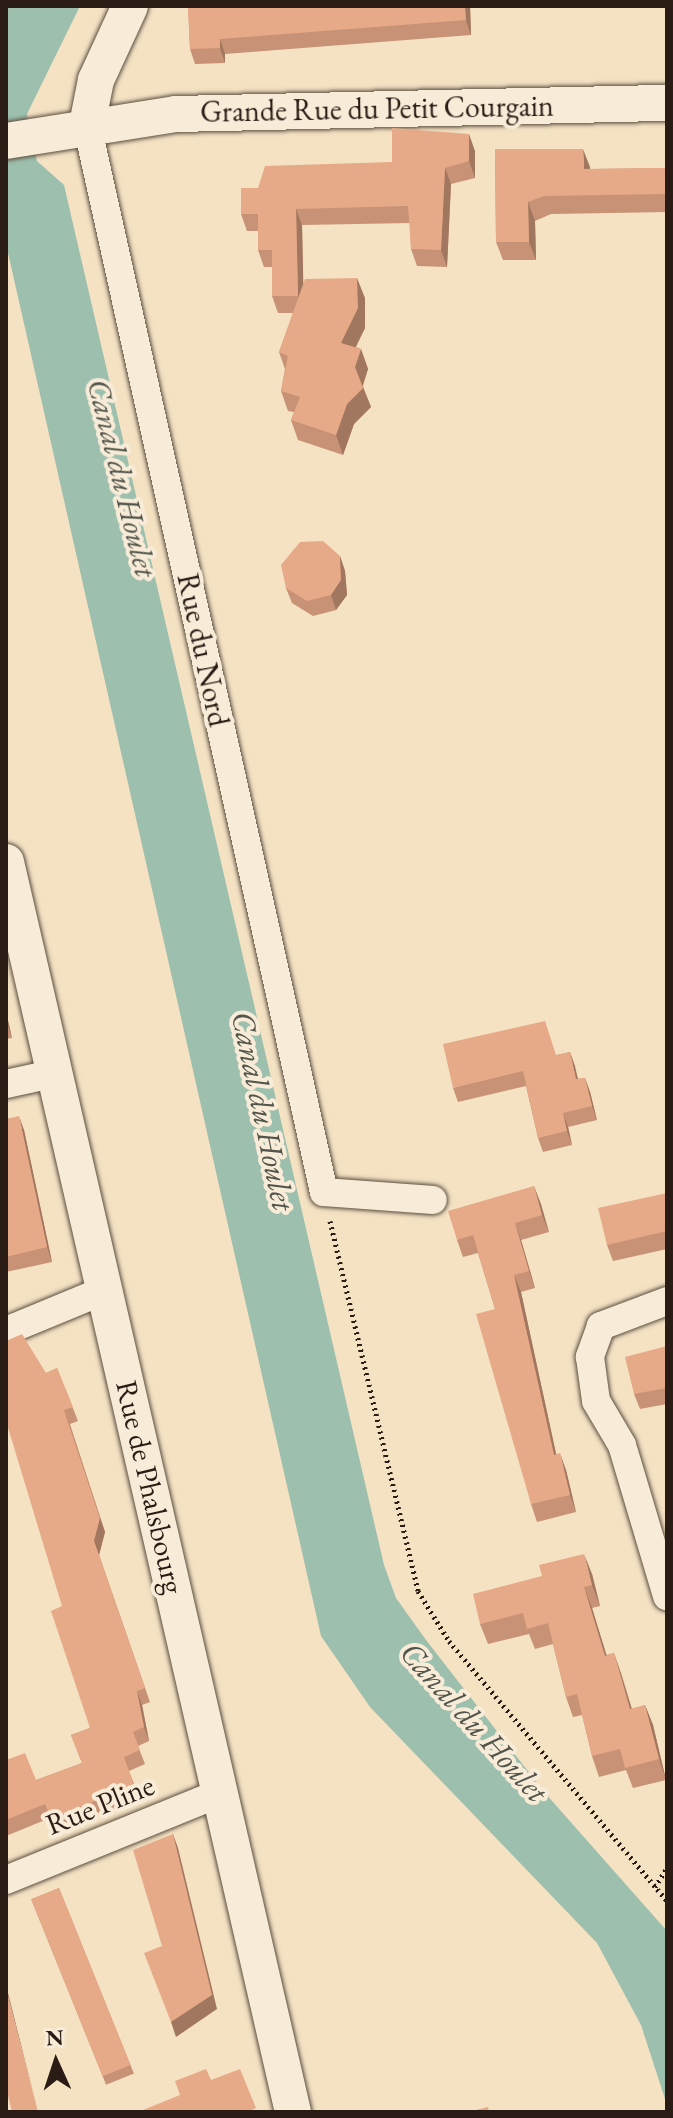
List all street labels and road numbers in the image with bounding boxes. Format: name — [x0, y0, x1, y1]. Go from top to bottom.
street label: Grande Rue du Petit Courgain — [200, 88, 554, 130]
street label: Rue du Nord — [169, 570, 237, 730]
street label: Rue de Phalsbourg — [108, 1377, 192, 1597]
street label: Rue Pline — [41, 1767, 159, 1843]

